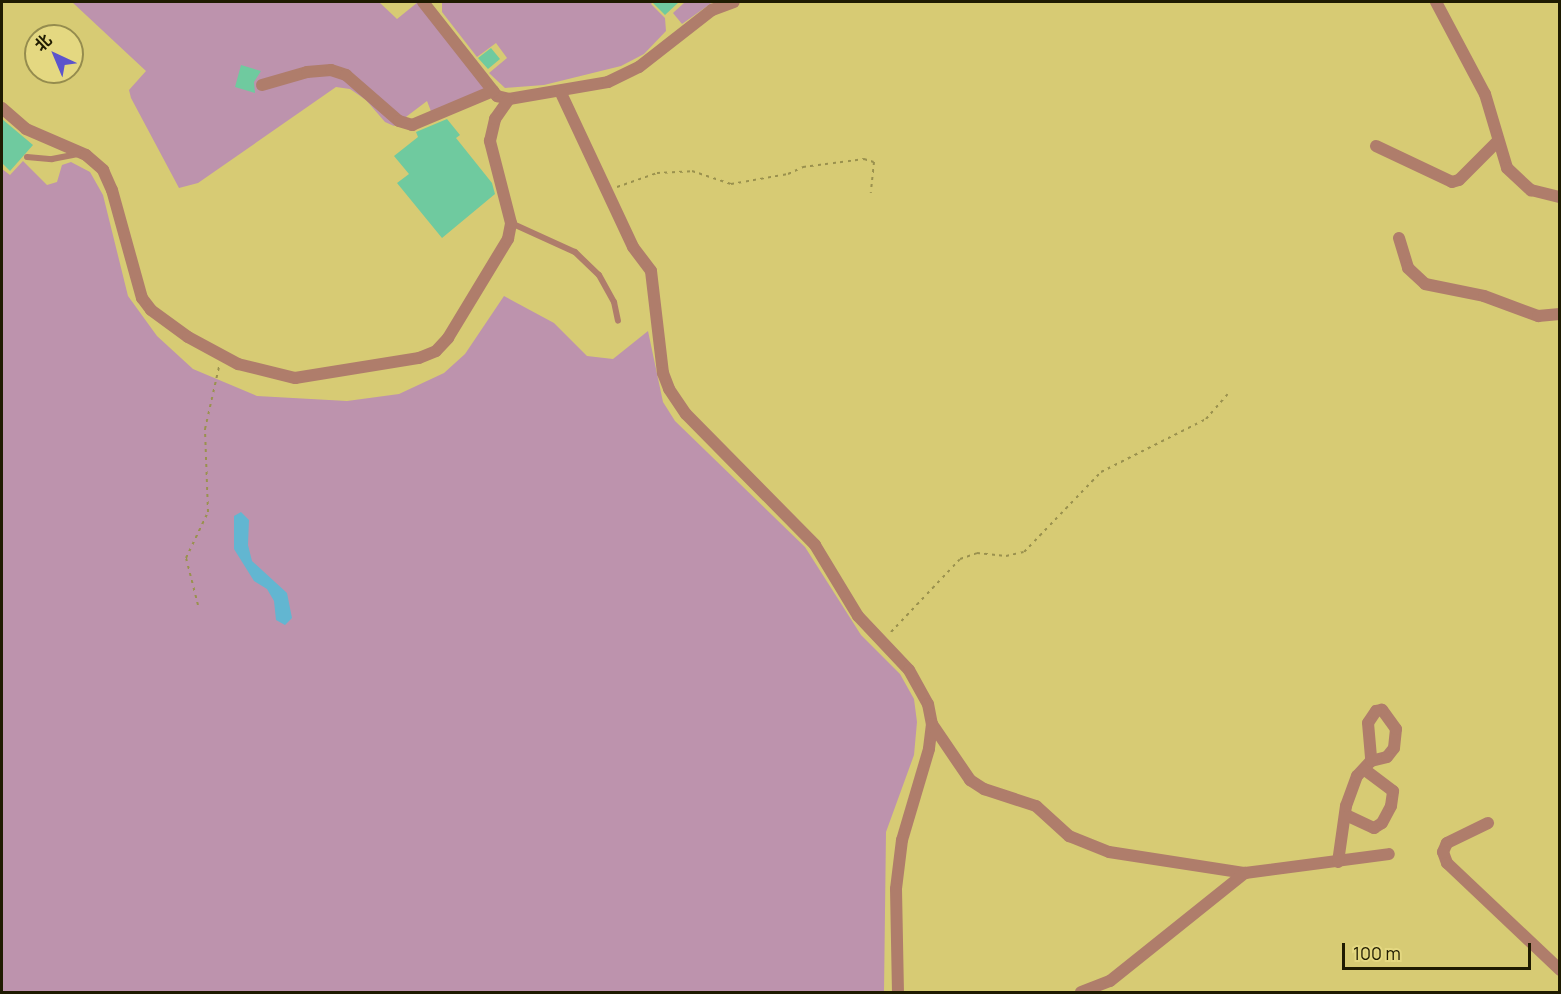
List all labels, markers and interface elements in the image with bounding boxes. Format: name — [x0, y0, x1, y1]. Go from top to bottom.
north arrow — [24, 24, 84, 84]
text: 北 — [29, 29, 56, 56]
scale bar — [1345, 931, 1534, 969]
text: 100 m — [1353, 941, 1401, 965]

